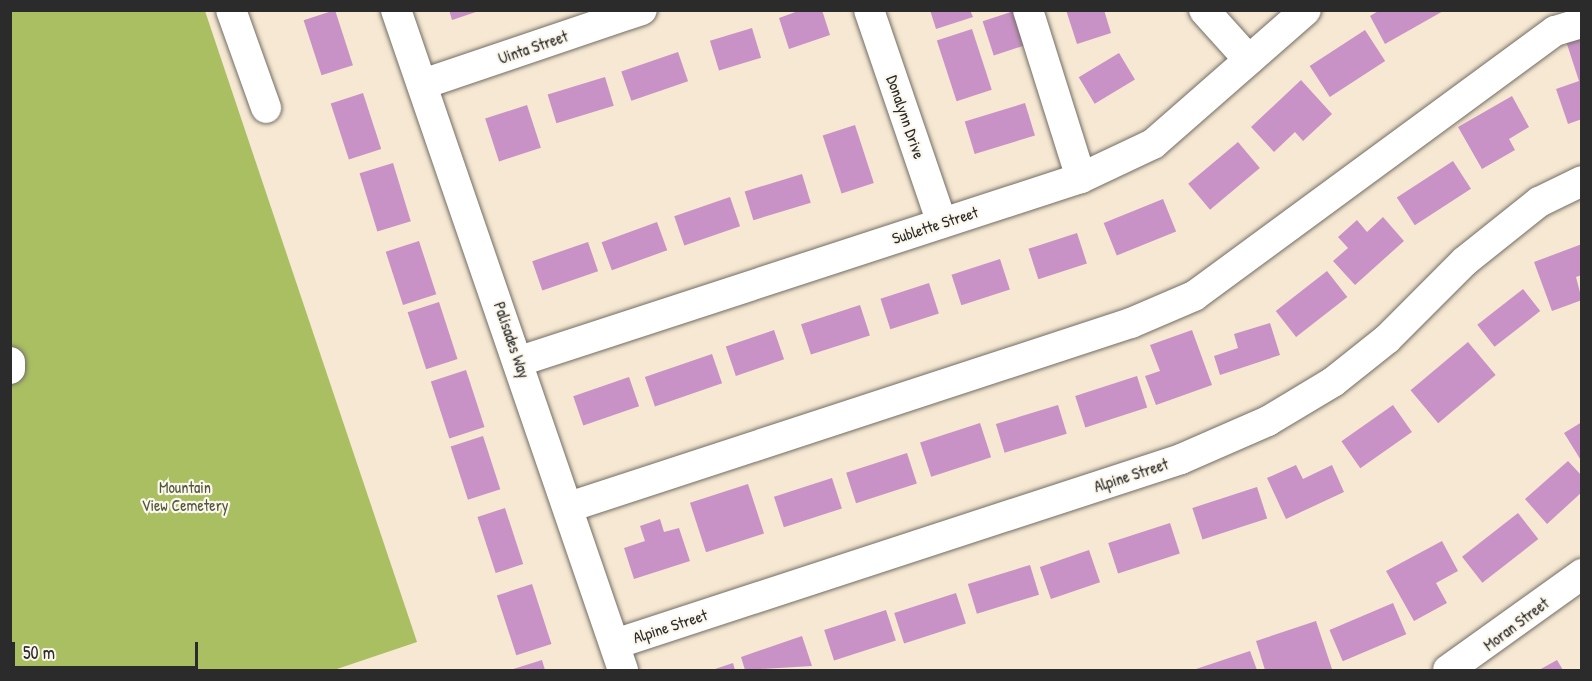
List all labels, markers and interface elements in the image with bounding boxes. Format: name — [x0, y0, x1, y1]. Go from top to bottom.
street label: Uinta Street — [496, 26, 570, 68]
street label: Donalynn Drive — [883, 73, 929, 161]
street label: Sublette Street — [890, 202, 980, 248]
street label: Palisades Way — [490, 299, 534, 381]
street label: Alpine Street — [1091, 454, 1171, 496]
park label: Mountain View Cemetery — [141, 477, 229, 515]
street label: Moran Street — [1480, 593, 1552, 655]
street label: Alpine Street — [630, 605, 710, 647]
scale bar — [15, 630, 201, 668]
text: 50 m — [23, 640, 55, 665]

